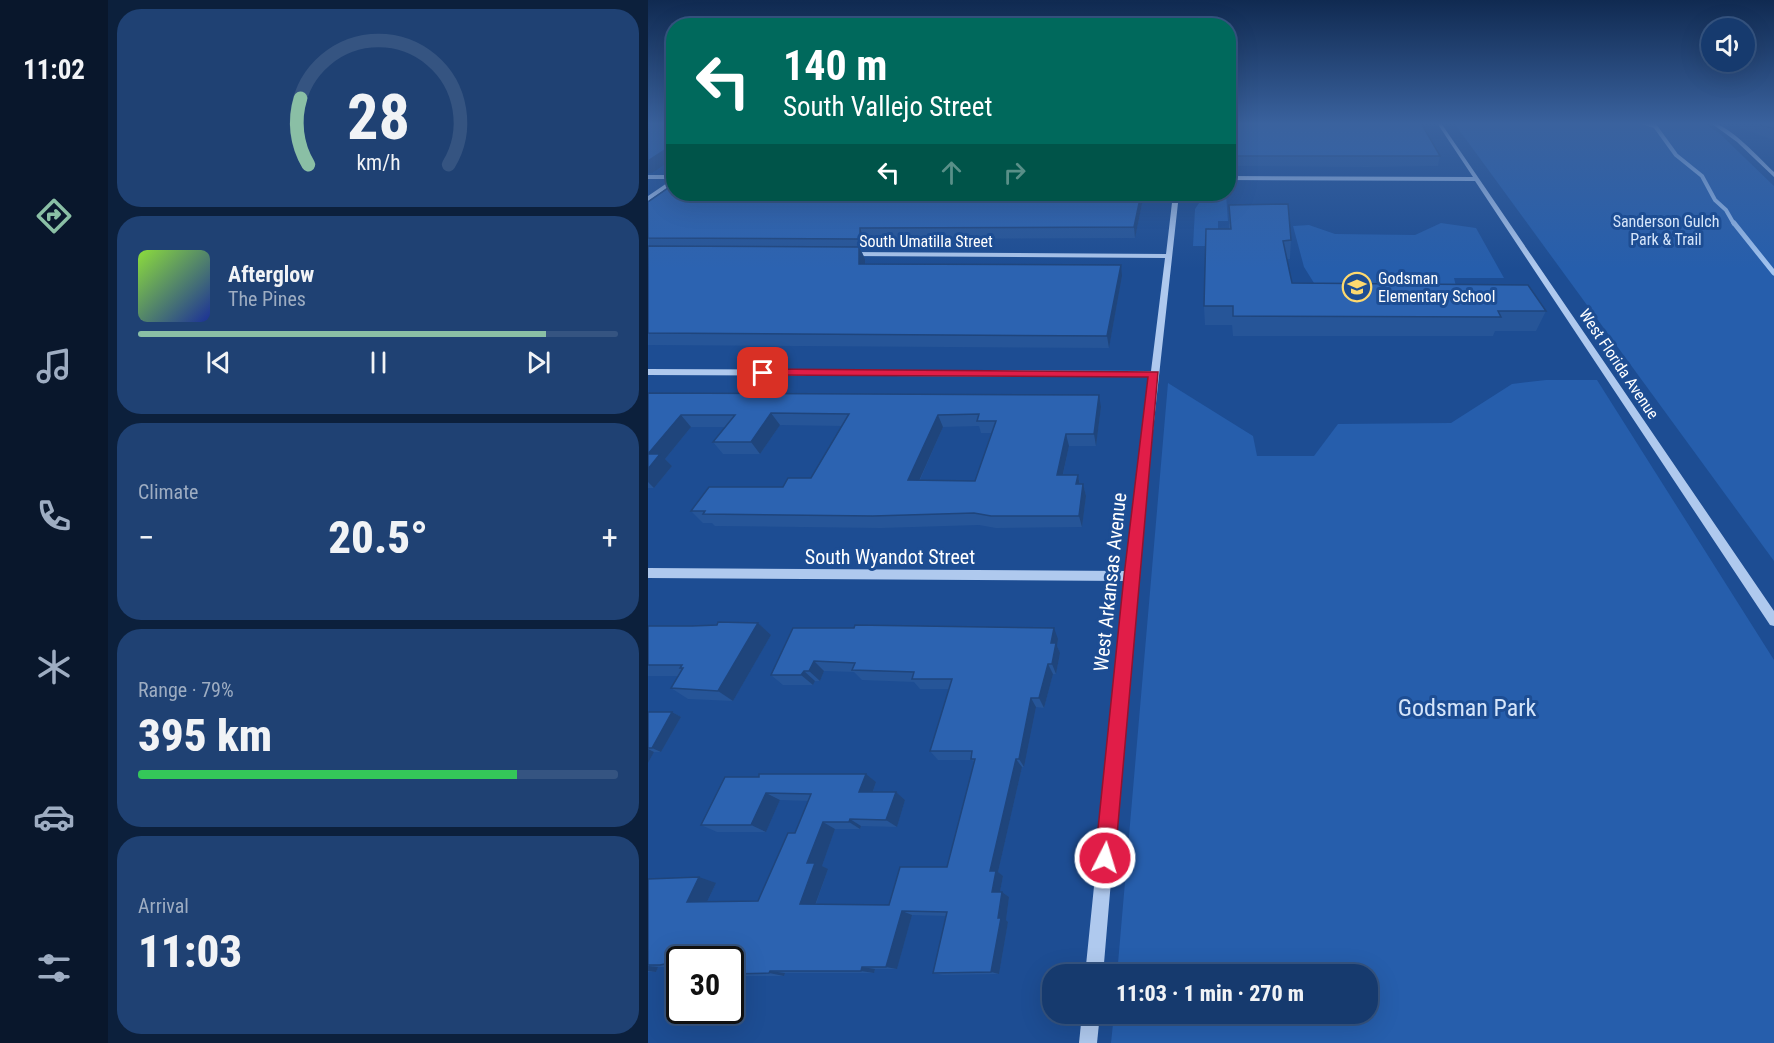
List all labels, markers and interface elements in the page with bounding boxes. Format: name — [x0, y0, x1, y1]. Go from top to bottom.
map controls — [1701, 18, 1755, 72]
button: sound — [1701, 18, 1755, 72]
text: 140 m — [783, 41, 888, 90]
icon: left — [684, 42, 762, 120]
text: 11:02 — [23, 54, 85, 86]
text: 28 — [346, 81, 410, 154]
text: South Vallejo Street — [783, 91, 992, 123]
text: km/h — [356, 150, 400, 175]
icon: left — [872, 156, 905, 189]
icon: ahead — [935, 156, 968, 189]
icon: right — [998, 156, 1031, 189]
icon: directions — [33, 195, 75, 237]
park label: Sanderson Gulch Park & Trail — [1613, 212, 1719, 249]
street label: South Umatilla Street — [859, 232, 993, 251]
text: Afterglow — [228, 262, 314, 287]
place label: Godsman Elementary School — [1378, 269, 1495, 306]
school or university icon: Godsman Elementary School — [1341, 271, 1373, 303]
text: The Pines — [228, 287, 306, 311]
street label: West Florida Avenue — [1575, 305, 1663, 423]
icon: music — [33, 345, 75, 387]
icon: previous — [202, 346, 235, 379]
icon: pause — [362, 346, 395, 379]
icon: next — [522, 346, 555, 379]
pin — [737, 347, 788, 398]
icon: arrive — [746, 356, 779, 389]
text: Climate — [138, 480, 198, 504]
street label: West Arkansas Avenue — [1089, 491, 1131, 673]
icon: phone — [33, 495, 75, 537]
text: 20.5° — [328, 511, 428, 564]
text: − — [138, 518, 155, 557]
text: + — [602, 518, 618, 557]
street label: South Wyandot Street — [805, 545, 975, 569]
icon: climate — [33, 646, 75, 688]
text: Range · 79% — [138, 678, 234, 702]
park label: Godsman Park — [1398, 694, 1536, 722]
text: 395 km — [138, 709, 272, 762]
icon: car — [33, 796, 75, 838]
position arrow — [1073, 826, 1137, 890]
text: Arrival — [138, 894, 189, 918]
text: 11:03 — [138, 925, 242, 978]
speed limit sign: 30 — [666, 946, 744, 1024]
icon: filters — [33, 947, 75, 989]
text: 11:03 · 1 min · 270 m — [1116, 981, 1304, 1006]

